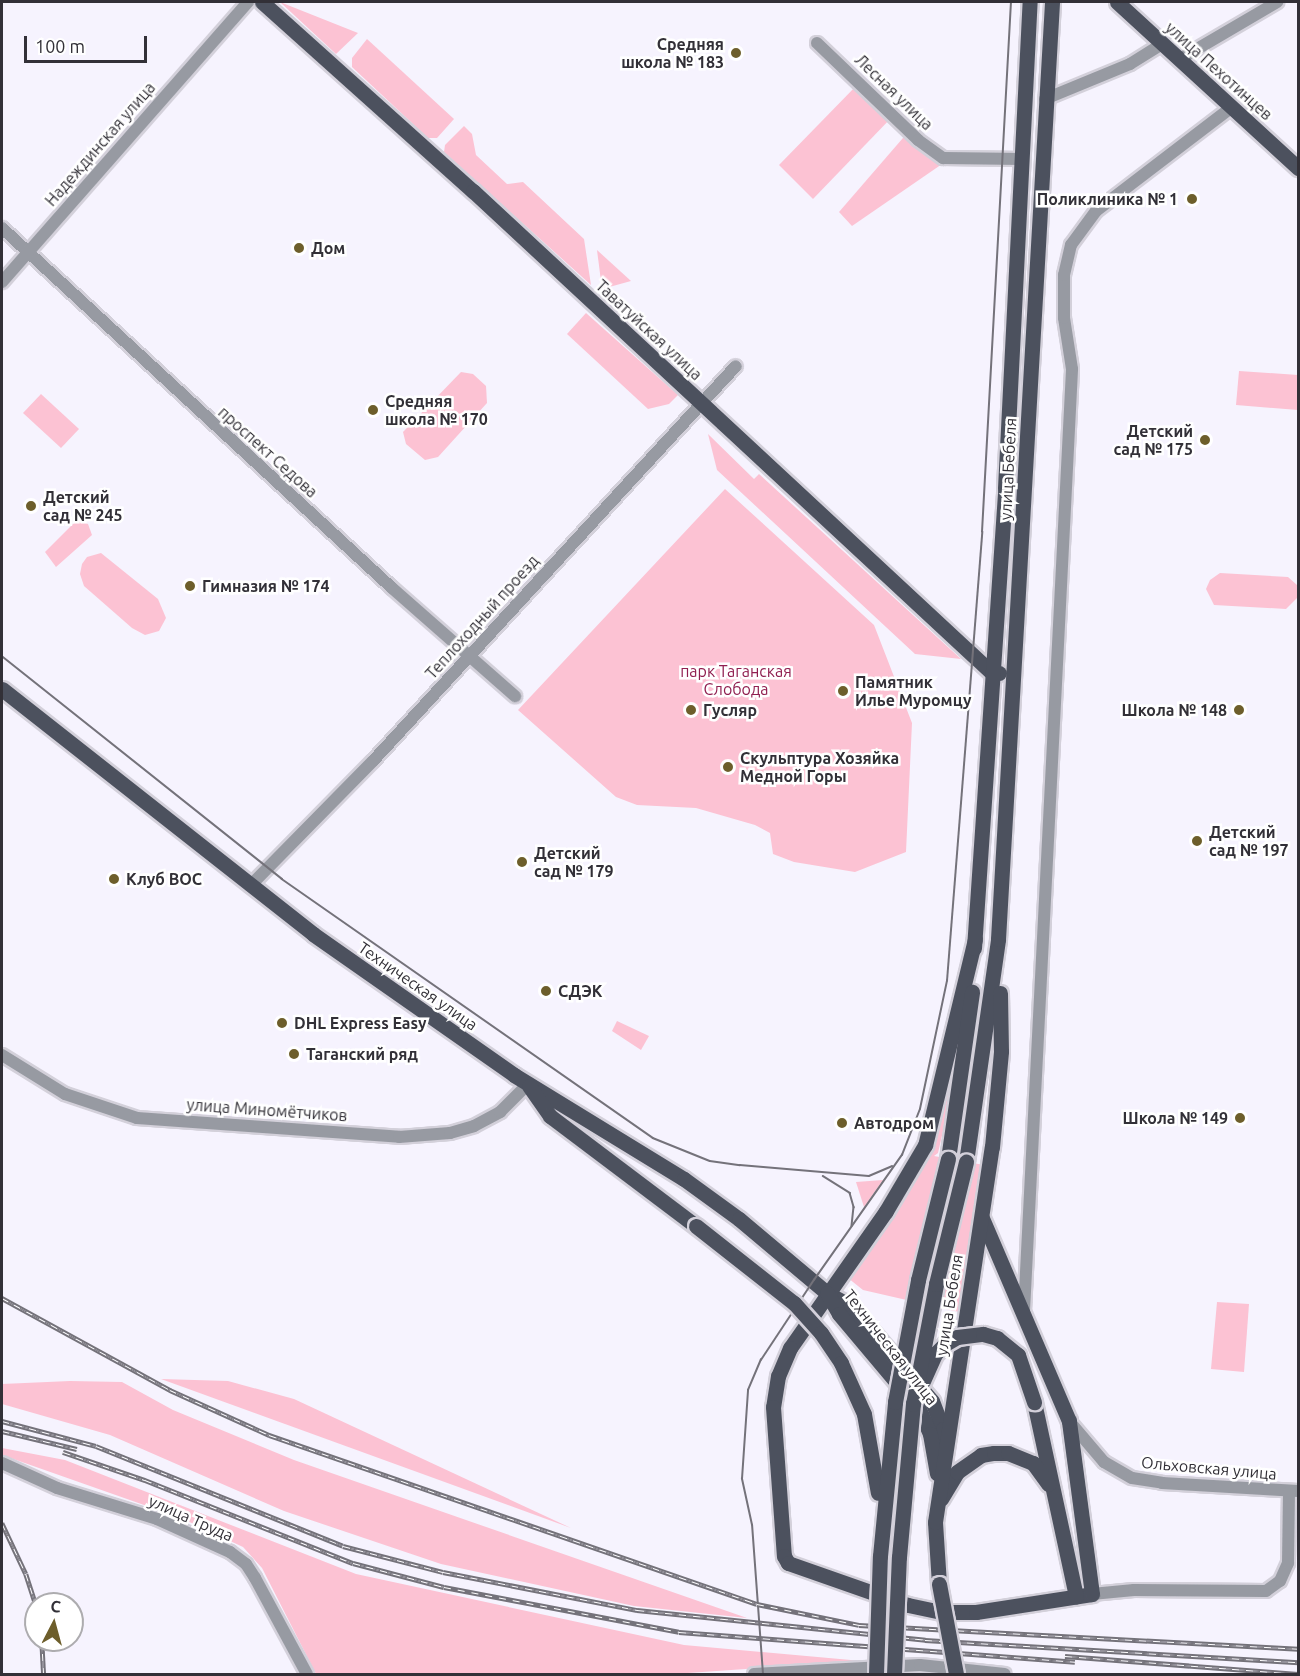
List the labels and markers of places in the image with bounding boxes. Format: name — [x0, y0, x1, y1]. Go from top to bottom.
place label: Средняя школа № 183 — [621, 34, 724, 72]
marker: Средняя школа № 183 — [729, 46, 743, 60]
place label: Поликлиника № 1 — [1037, 189, 1178, 209]
marker: Поликлиника № 1 — [1183, 190, 1201, 208]
place label: Дом — [311, 238, 345, 258]
marker: Дом — [292, 241, 306, 255]
place label: Средняя школа № 170 — [385, 391, 488, 429]
marker: Средняя школа № 170 — [366, 403, 380, 417]
place label: Детский сад № 175 — [1113, 421, 1193, 459]
marker: Детский сад № 175 — [1198, 433, 1212, 447]
place label: Детский сад № 245 — [43, 487, 123, 525]
marker: Детский сад № 245 — [24, 499, 38, 513]
place label: Гимназия № 174 — [202, 576, 330, 596]
marker: Гимназия № 174 — [183, 579, 197, 593]
place label: Памятник Илье Муромцу — [855, 672, 971, 710]
marker: Памятник Илье Муромцу — [836, 684, 850, 698]
place label: Гусляр — [703, 700, 757, 720]
place label: Школа № 148 — [1122, 700, 1227, 720]
marker: Гусляр — [684, 703, 698, 717]
marker: Школа № 148 — [1232, 703, 1246, 717]
place label: Скульптура Хозяйка Медной Горы — [740, 748, 899, 786]
marker: Скульптура Хозяйка Медной Горы — [721, 760, 735, 774]
place label: Детский сад № 197 — [1209, 822, 1289, 860]
marker: Детский сад № 197 — [1190, 834, 1204, 848]
place label: Детский сад № 179 — [534, 843, 614, 881]
marker: Детский сад № 179 — [515, 855, 529, 869]
place label: Клуб ВОС — [126, 869, 202, 889]
marker: Клуб ВОС — [107, 872, 121, 886]
place label: СДЭК — [558, 981, 602, 1001]
marker: СДЭК — [539, 984, 553, 998]
place label: DHL Express Easy — [294, 1013, 427, 1033]
marker: DHL Express Easy — [275, 1016, 289, 1030]
place label: Таганский ряд — [306, 1044, 418, 1064]
marker: Таганский ряд — [287, 1047, 301, 1061]
place label: Школа № 149 — [1123, 1108, 1228, 1128]
marker: Школа № 149 — [1233, 1111, 1247, 1125]
place label: Автодром — [854, 1113, 934, 1133]
marker: Автодром — [835, 1116, 849, 1130]

